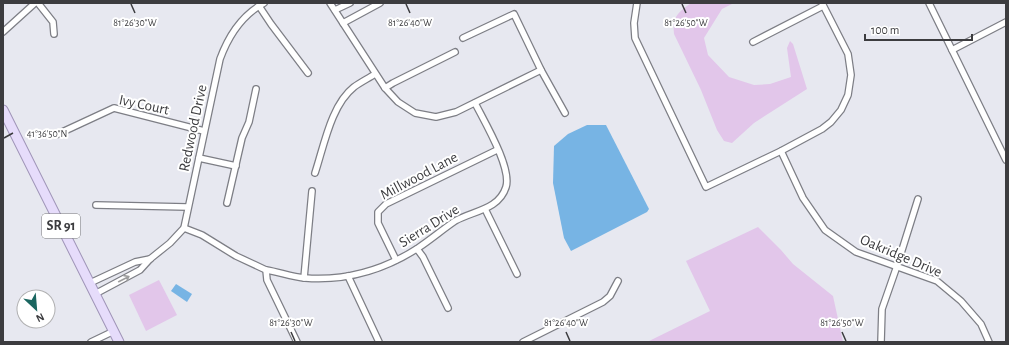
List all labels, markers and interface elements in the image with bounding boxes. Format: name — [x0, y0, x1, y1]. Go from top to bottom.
scale bar — [865, 16, 972, 42]
text: 81°26'30"W — [113, 18, 157, 28]
text: 81°26'40"W — [388, 18, 432, 28]
text: 81°26'50"W — [664, 18, 708, 28]
text: 100 m — [871, 24, 899, 36]
street label: Redwood Drive — [176, 83, 210, 173]
street label: Ivy Court — [118, 92, 171, 118]
text: 41°36'50"N — [27, 129, 67, 139]
street label: Millwood Lane — [378, 149, 460, 203]
street label: Sierra Drive — [396, 202, 462, 250]
road number: SR 91 — [42, 214, 80, 238]
street label: Oakridge Drive — [858, 232, 944, 280]
one-way arrow — [118, 274, 130, 282]
north arrow — [16, 289, 56, 329]
text: N — [34, 311, 46, 324]
text: 81°26'30"W — [269, 318, 313, 328]
text: 81°26'40"W — [544, 318, 588, 328]
text: 81°26'50"W — [820, 318, 864, 328]

